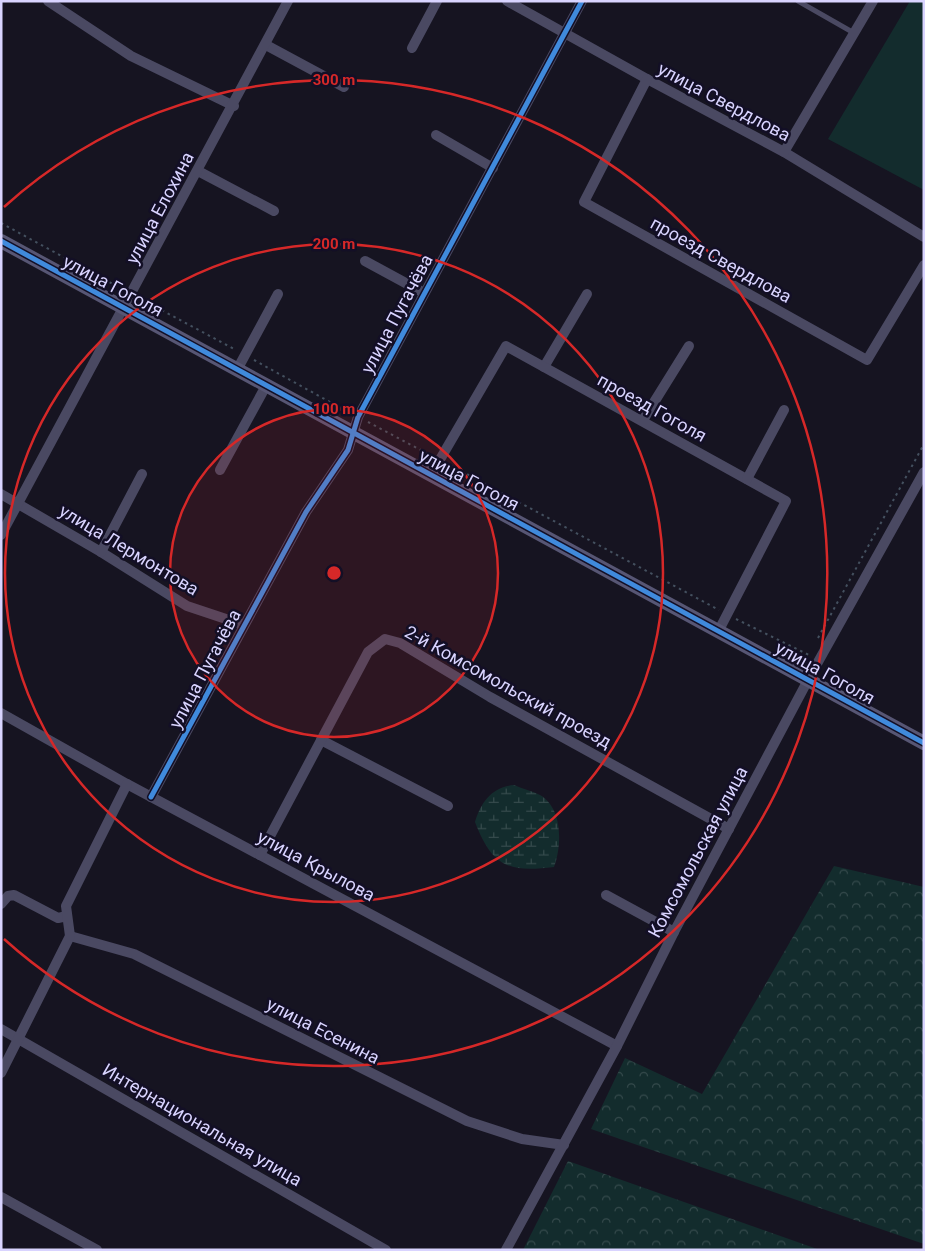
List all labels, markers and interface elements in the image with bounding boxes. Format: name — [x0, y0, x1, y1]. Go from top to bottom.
street label: улица Свердлова — [654, 58, 794, 145]
text: 300 m — [313, 71, 355, 89]
street label: улица Елохина — [121, 148, 198, 267]
street label: проезд Свердлова — [647, 212, 795, 307]
text: 200 m — [313, 235, 355, 253]
street label: улица Гоголя — [60, 250, 167, 321]
street label: улица Пугачёва — [356, 251, 437, 377]
street label: проезд Гоголя — [594, 369, 710, 446]
text: 100 m — [313, 400, 355, 418]
street label: улица Гоголя — [416, 444, 523, 515]
street label: улица Лермонтова — [56, 500, 203, 599]
centre of rings — [325, 564, 343, 582]
street label: улица Пугачёва — [164, 606, 245, 732]
street label: 2-й Комсомольский проезд — [401, 621, 615, 752]
street label: улица Гоголя — [772, 637, 879, 708]
street label: Комсомольская улица — [643, 763, 752, 941]
street label: улица Крылова — [254, 826, 379, 905]
street label: улица Есенина — [263, 993, 383, 1068]
street label: Интернациональная улица — [99, 1059, 306, 1190]

